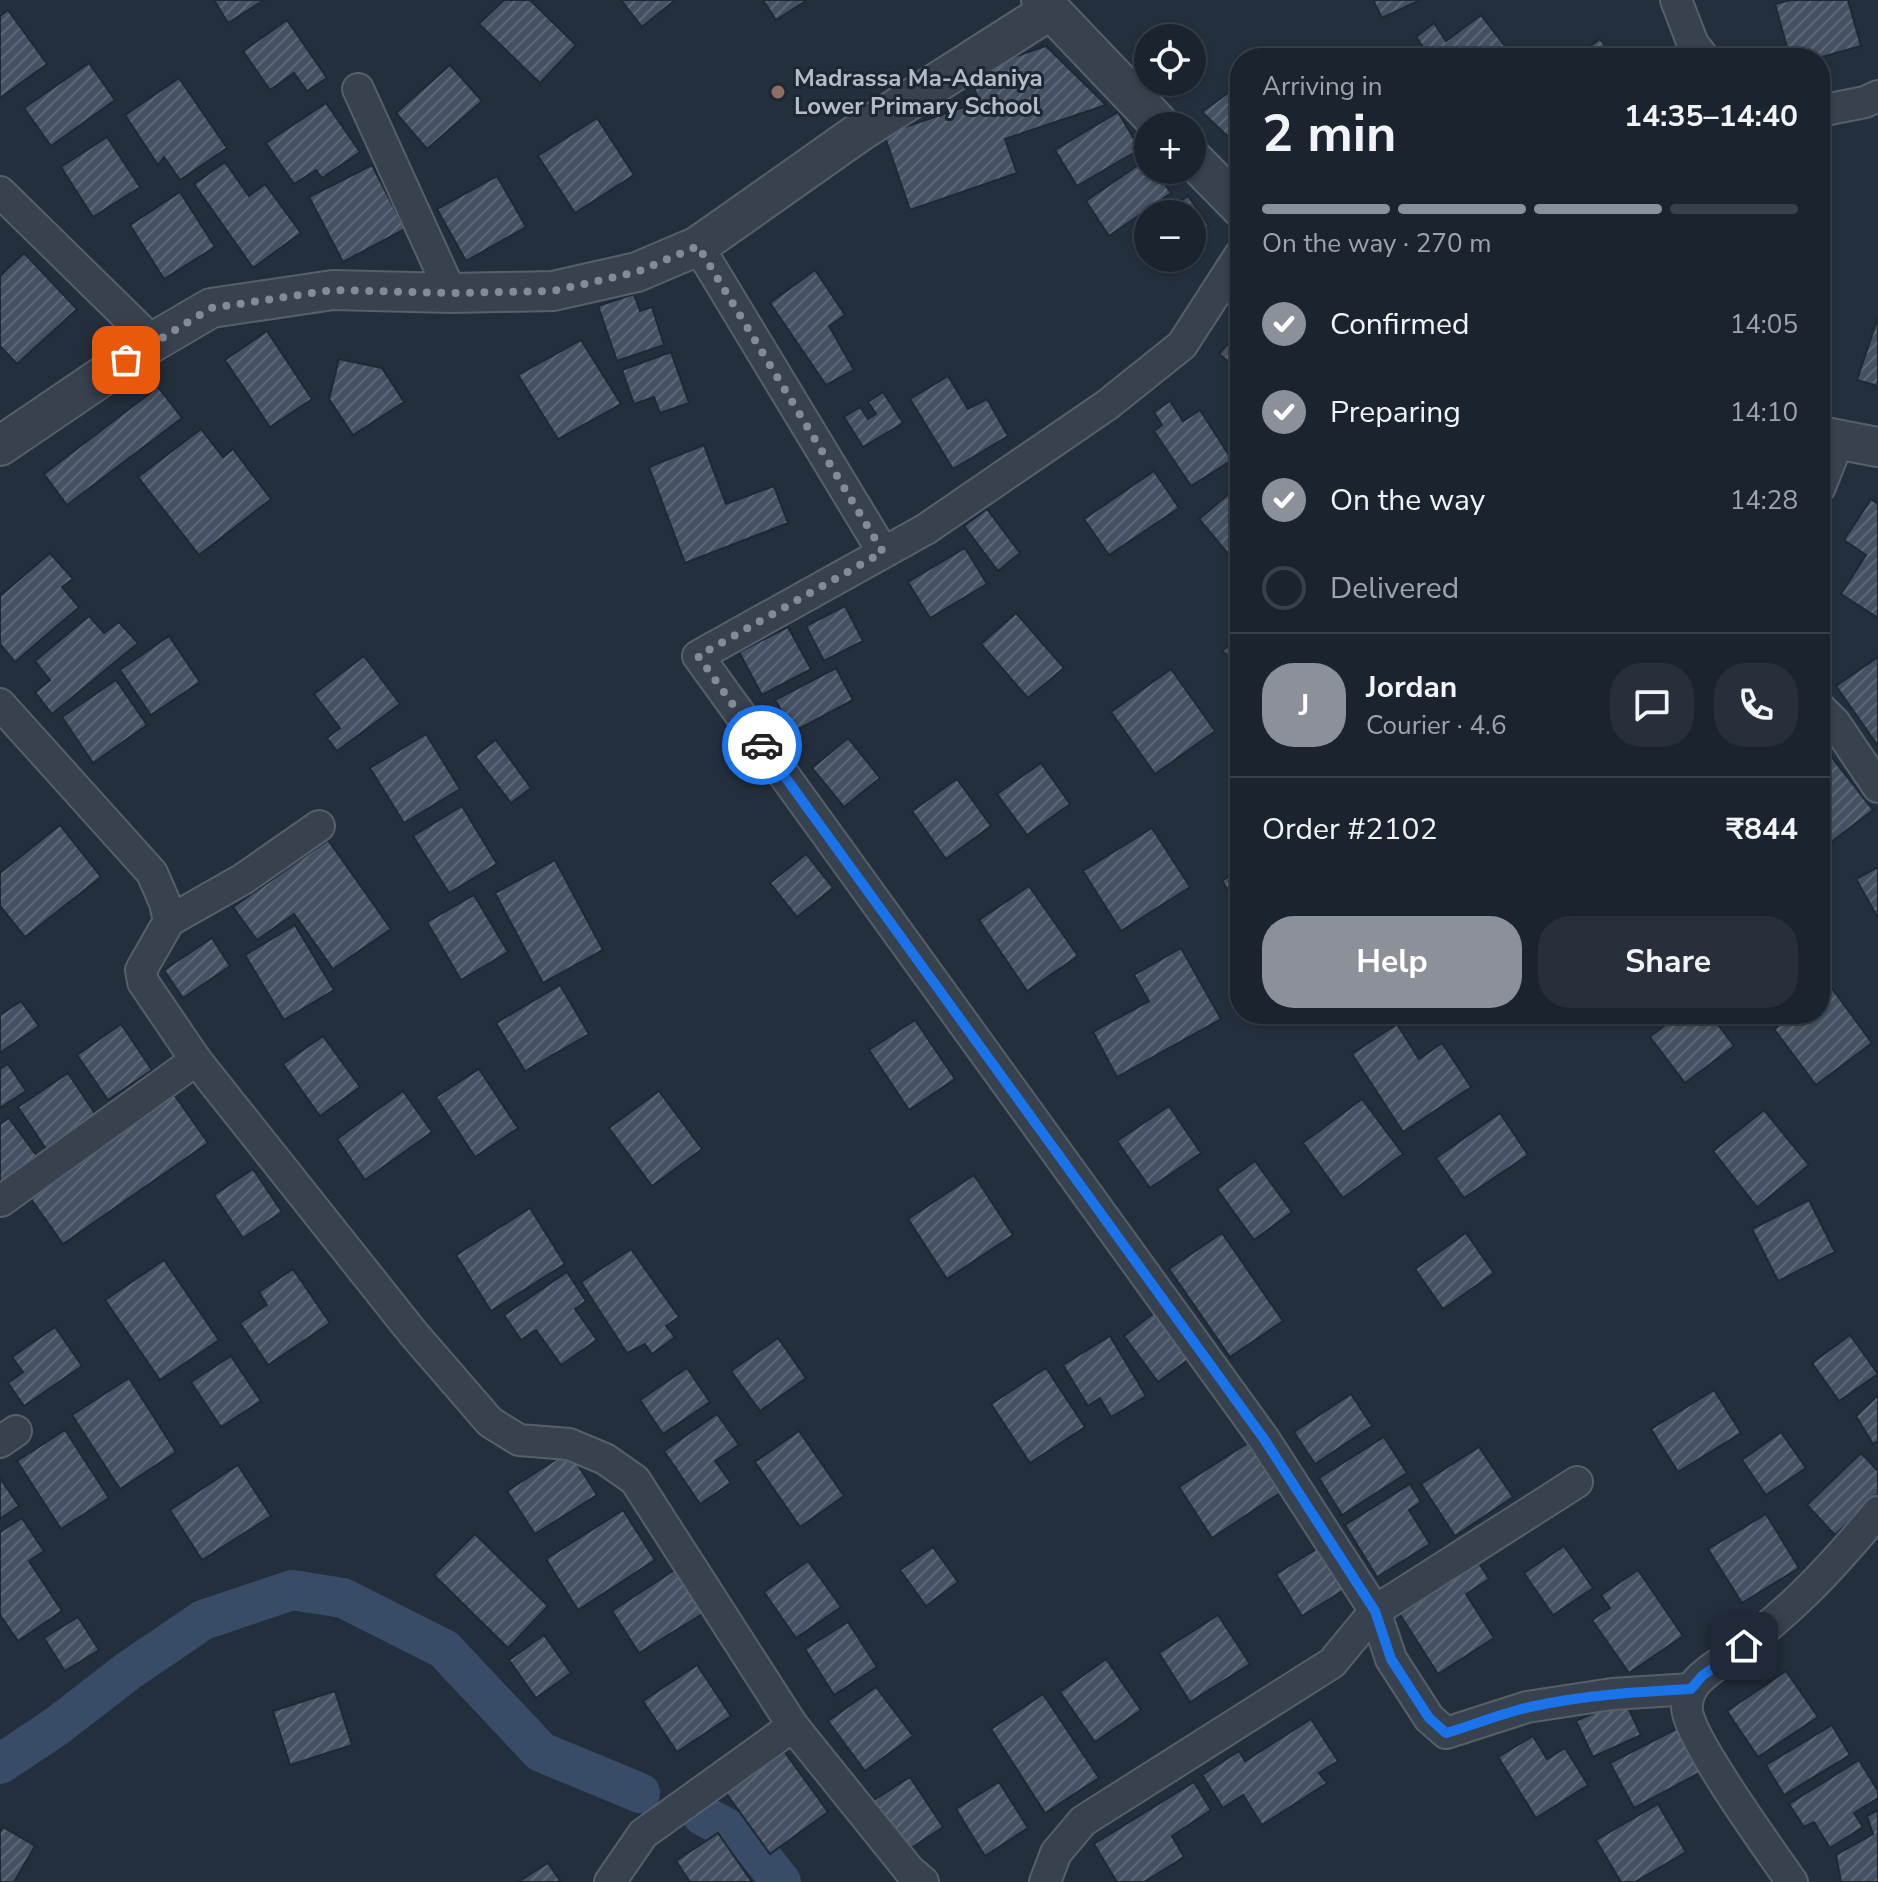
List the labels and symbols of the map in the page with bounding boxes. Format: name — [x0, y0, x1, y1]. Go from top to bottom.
place label: Madrassa Ma-Adaniya Lower Primary School — [794, 62, 1043, 122]
marker: Madrassa Ma-Adaniya Lower Primary School — [769, 83, 787, 101]
pin — [92, 326, 160, 394]
courier — [722, 705, 802, 785]
pin — [1710, 1612, 1778, 1680]

